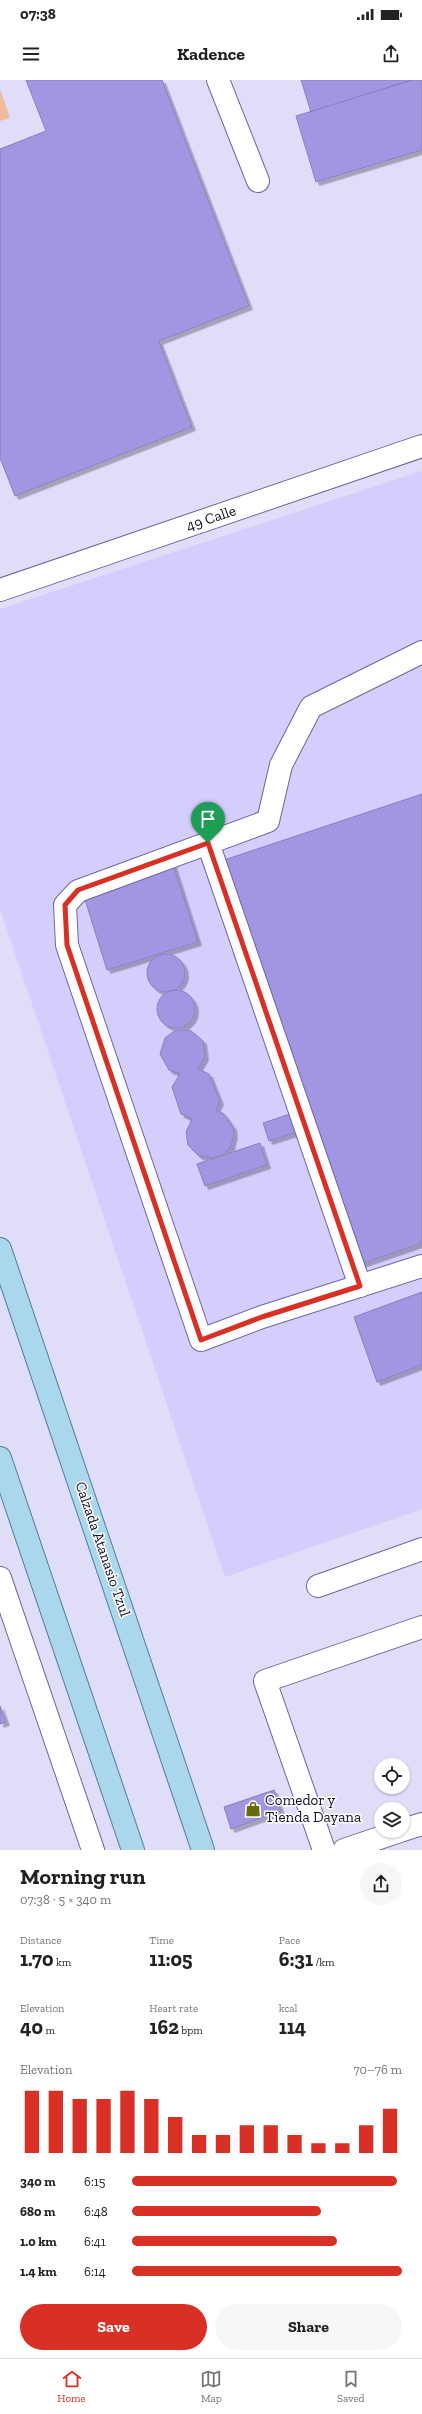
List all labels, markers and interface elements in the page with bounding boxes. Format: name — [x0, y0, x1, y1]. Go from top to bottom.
text: 07:38 — [20, 5, 56, 23]
icon: menu — [20, 43, 42, 65]
text: Kadence — [177, 43, 245, 65]
icon: share — [380, 43, 402, 65]
street label: 49 Calle — [184, 501, 238, 535]
pin — [191, 802, 225, 843]
icon: arrive — [197, 808, 219, 830]
street label: Calzada Atanasio Tzul — [71, 1479, 135, 1619]
map controls — [374, 1758, 410, 1838]
button: locate — [374, 1758, 410, 1794]
place label: Comedor y Tienda Dayana — [265, 1791, 361, 1826]
shop icon: Comedor y Tienda Dayana — [244, 1800, 262, 1818]
button: layers — [374, 1802, 410, 1838]
text: Morning run — [20, 1863, 146, 1890]
button: share — [360, 1863, 402, 1905]
text: 07:38 · 5 × 340 m — [20, 1892, 111, 1907]
text: Distance — [20, 1934, 62, 1947]
text: Time — [149, 1934, 174, 1947]
text: Pace — [279, 1934, 300, 1947]
text: 1.70 — [20, 1947, 54, 1971]
text: 11:05 — [149, 1947, 192, 1971]
text: 6:31 — [279, 1947, 313, 1971]
text: km — [54, 1956, 71, 1969]
text: /km — [313, 1956, 335, 1969]
text: Elevation — [20, 2002, 64, 2015]
text: Heart rate — [149, 2002, 198, 2015]
text: kcal — [279, 2002, 298, 2015]
text: 40 — [20, 2015, 43, 2039]
text: 162 — [149, 2015, 179, 2039]
text: 114 — [279, 2015, 306, 2039]
text: m — [43, 2024, 55, 2037]
text: bpm — [179, 2024, 203, 2037]
text: Elevation — [20, 2062, 72, 2077]
text: 70–76 m — [353, 2062, 402, 2077]
text: 340 m — [20, 2174, 56, 2189]
text: 6:15 — [84, 2174, 105, 2189]
text: 680 m — [20, 2204, 55, 2219]
text: 6:48 — [84, 2204, 108, 2219]
text: 1.0 km — [20, 2234, 57, 2249]
text: 6:41 — [84, 2234, 106, 2249]
text: 1.4 km — [20, 2264, 57, 2279]
text: 6:14 — [84, 2264, 106, 2279]
button: Save — [20, 2304, 207, 2350]
button: Share — [215, 2304, 402, 2350]
tab: Home — [57, 2368, 86, 2405]
tab: Map — [200, 2368, 222, 2405]
tab: Saved — [337, 2368, 365, 2405]

